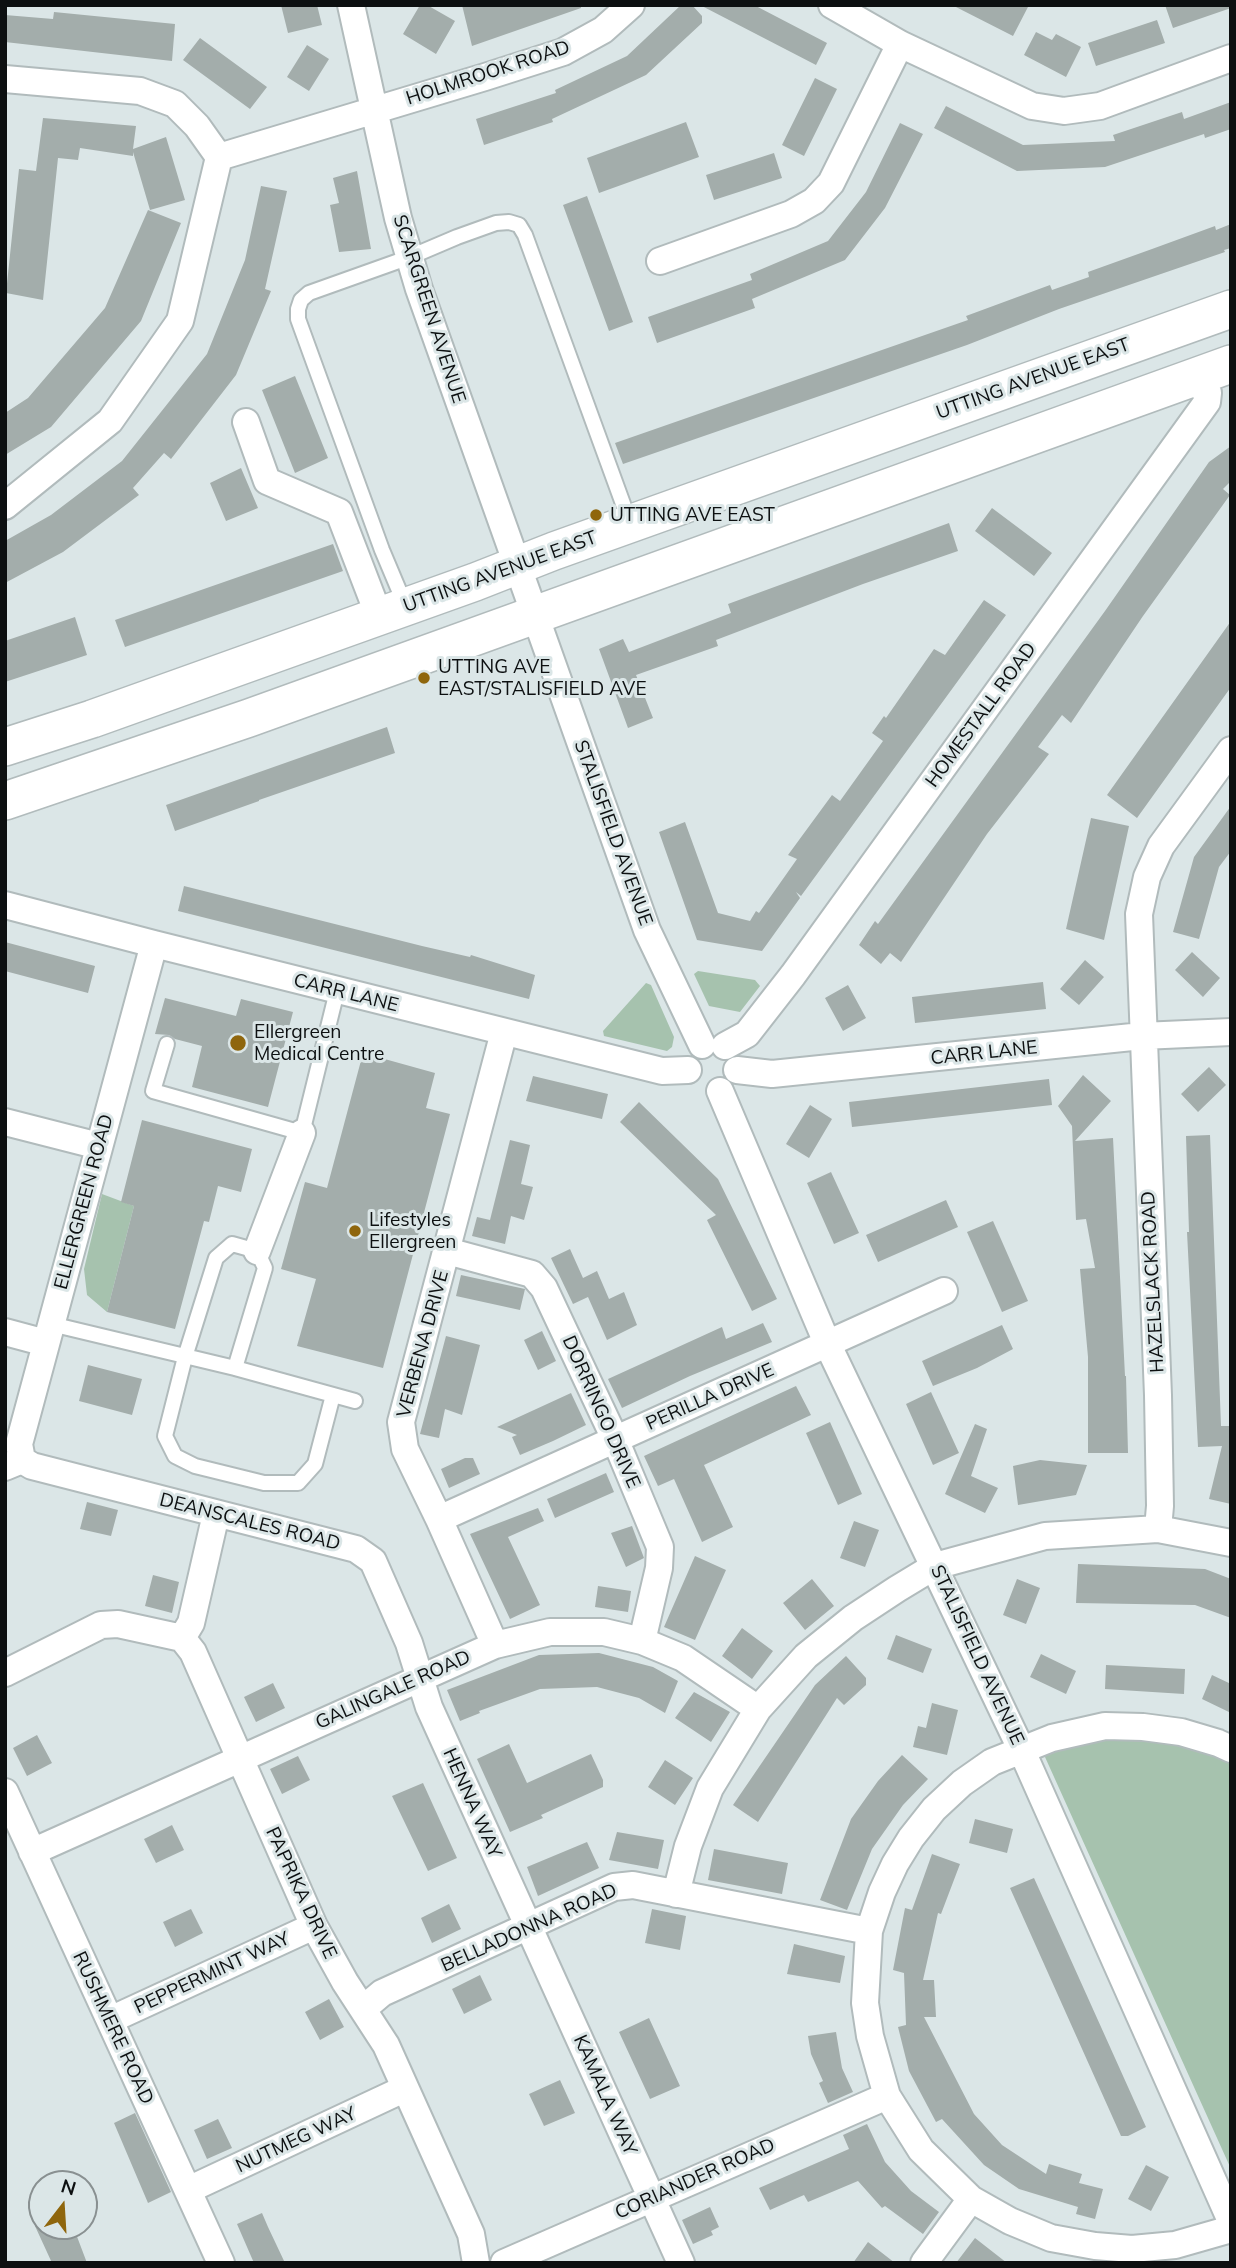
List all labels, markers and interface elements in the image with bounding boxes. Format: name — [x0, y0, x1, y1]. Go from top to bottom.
street label: HOLMROOK ROAD — [403, 36, 573, 110]
street label: SCARGREEN AVENUE — [388, 212, 470, 406]
street label: UTTING AVENUE EAST — [933, 333, 1133, 425]
place label: UTTING AVE EAST — [610, 504, 775, 526]
marker: UTTING AVE EAST — [588, 507, 604, 523]
street label: UTTING AVENUE EAST — [400, 526, 600, 618]
street label: HOMESTALL ROAD — [921, 638, 1041, 792]
place label: UTTING AVE EAST/STALISFIELD AVE — [438, 656, 647, 700]
marker: UTTING AVE EAST/STALISFIELD AVE — [416, 670, 432, 686]
street label: STALISFIELD AVENUE — [569, 737, 657, 929]
street label: CARR LANE — [291, 969, 401, 1017]
place label: Ellergreen Medical Centre — [254, 1021, 384, 1065]
marker: Ellergreen Medical Centre — [228, 1033, 248, 1053]
street label: CARR LANE — [930, 1036, 1038, 1070]
street label: ELLERGREEN ROAD — [50, 1112, 118, 1292]
street label: HAZELSLACK ROAD — [1137, 1191, 1169, 1373]
place label: Lifestyles Ellergreen — [369, 1209, 456, 1253]
marker: Lifestyles Ellergreen — [347, 1223, 363, 1239]
street label: VERBENA DRIVE — [392, 1268, 454, 1420]
street label: DORRINGO DRIVE — [557, 1332, 645, 1492]
street label: PERILLA DRIVE — [643, 1359, 777, 1435]
street label: DEANSCALES ROAD — [157, 1489, 343, 1555]
street label: STALISFIELD AVENUE — [925, 1562, 1029, 1748]
street label: GALINGALE ROAD — [312, 1646, 474, 1734]
street label: HENNA WAY — [438, 1745, 506, 1861]
street label: PAPRIKA DRIVE — [261, 1824, 341, 1962]
street label: BELLADONNA ROAD — [437, 1879, 621, 1977]
street label: PEPPERMINT WAY — [131, 1927, 293, 2019]
street label: RUSHMERE ROAD — [68, 1948, 158, 2108]
street label: KAMALA WAY — [568, 2031, 642, 2159]
street label: NUTMEG WAY — [232, 2102, 360, 2178]
street label: CORIANDER ROAD — [612, 2133, 778, 2225]
north arrow — [28, 2170, 98, 2240]
text: N — [58, 2173, 79, 2200]

